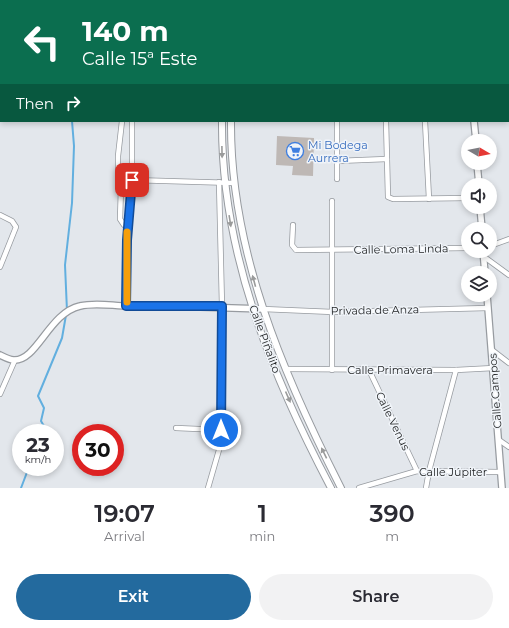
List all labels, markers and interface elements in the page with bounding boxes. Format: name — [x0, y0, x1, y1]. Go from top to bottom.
text: 140 m — [82, 14, 169, 48]
icon: left — [16, 16, 68, 68]
text: Calle 15ª Este — [82, 48, 197, 70]
icon: right — [62, 92, 84, 114]
text: Then — [16, 94, 54, 113]
north arrow — [461, 134, 497, 170]
map controls — [461, 134, 497, 302]
place label: Mi Bodega Aurrera — [308, 138, 368, 165]
supermarket icon: Mi Bodega Aurrera — [285, 141, 305, 161]
one-way arrow — [219, 146, 225, 159]
pin — [115, 163, 149, 197]
icon: arrive — [121, 169, 143, 191]
button: sound — [461, 178, 497, 214]
one-way arrow — [227, 215, 233, 227]
button: search — [461, 222, 497, 258]
street label: Calle Loma Linda — [353, 241, 449, 257]
button: layers — [461, 266, 497, 302]
one-way arrow — [251, 274, 257, 287]
street label: Privada de Anza — [331, 302, 419, 318]
street label: Calle Piñalito — [246, 303, 284, 375]
street label: Calle Campos — [485, 352, 505, 429]
street label: Calle Primavera — [347, 363, 433, 377]
street label: Calle Venus — [373, 389, 413, 453]
one-way arrow — [285, 392, 291, 403]
position arrow — [200, 409, 242, 451]
speed limit sign: 30 — [72, 424, 124, 476]
text: 23 — [26, 433, 50, 457]
one-way arrow — [321, 447, 327, 459]
text: km/h — [25, 453, 51, 466]
street label: Calle Júpiter — [419, 465, 487, 479]
text: 19:07 — [94, 499, 155, 528]
text: 1 — [258, 499, 267, 528]
text: 390 — [370, 499, 415, 528]
text: Arrival — [104, 528, 145, 544]
text: min — [249, 528, 275, 544]
text: m — [385, 528, 399, 544]
button: Exit — [16, 574, 251, 620]
button: Share — [259, 574, 493, 620]

